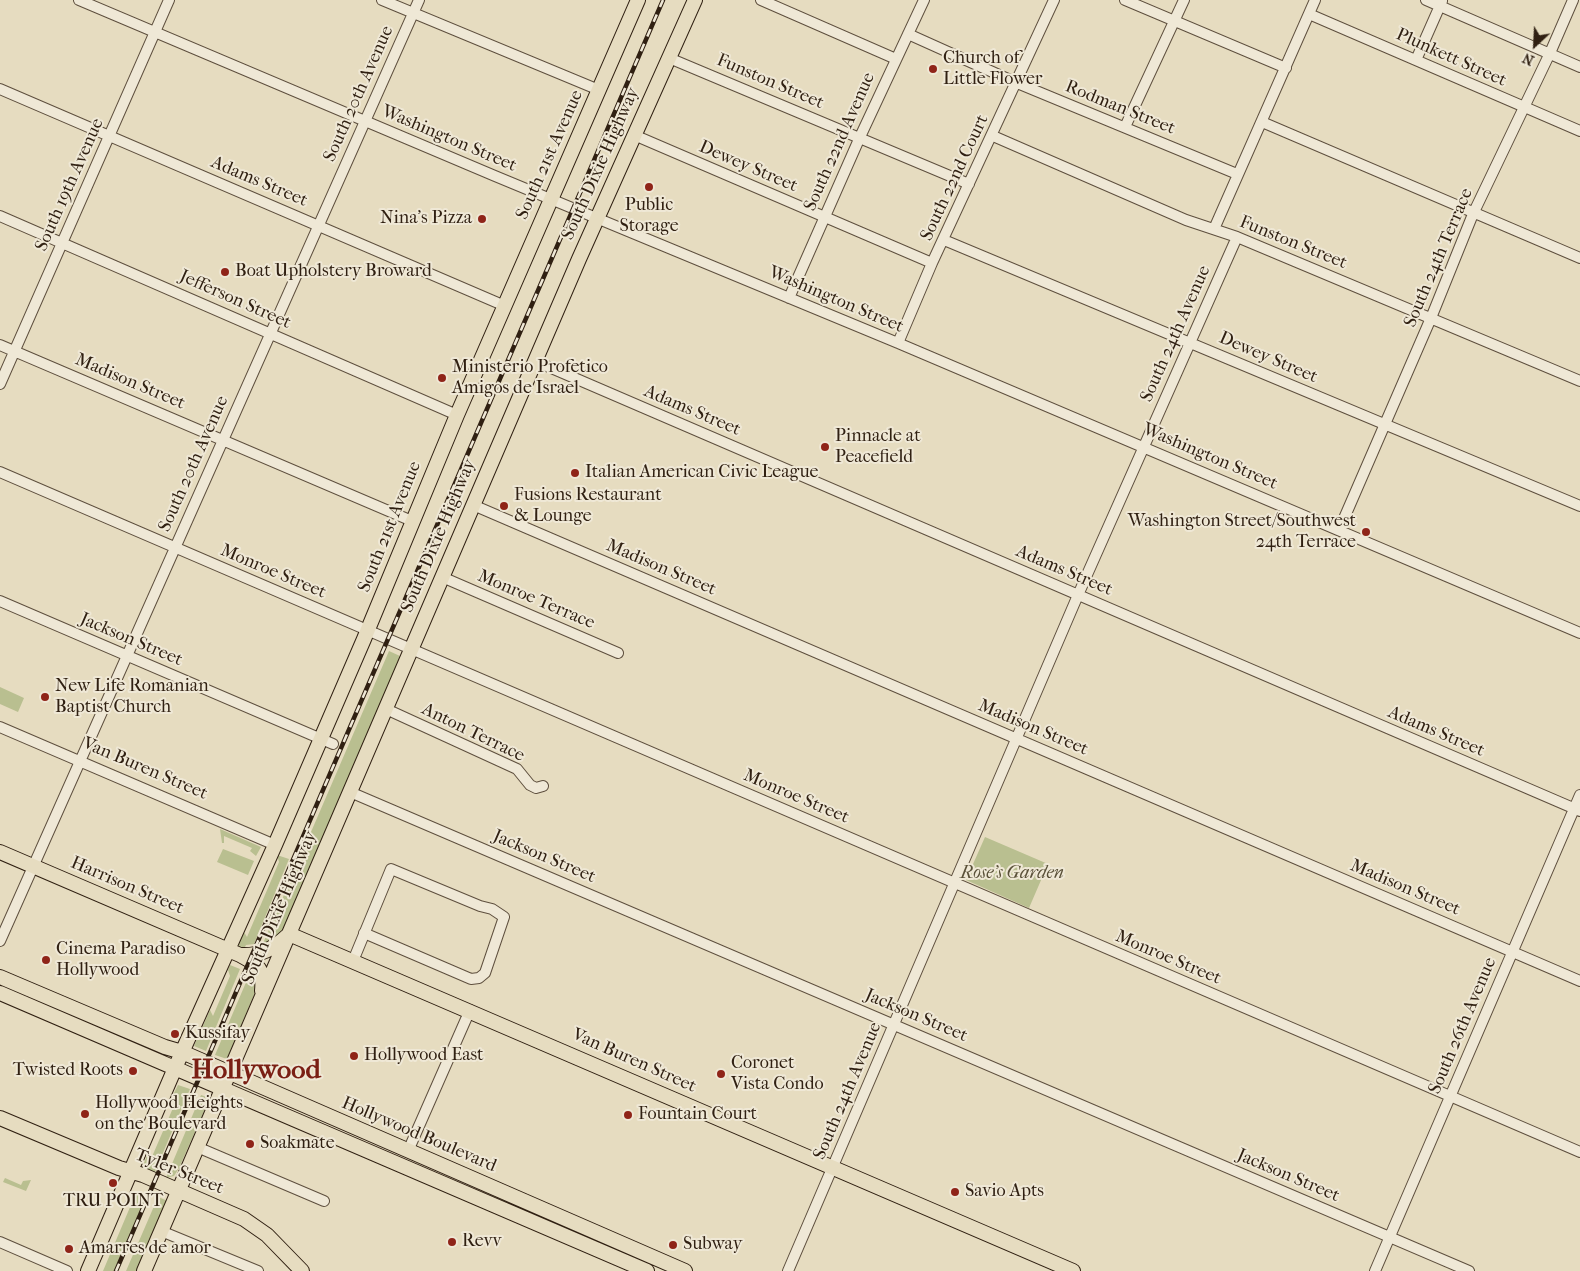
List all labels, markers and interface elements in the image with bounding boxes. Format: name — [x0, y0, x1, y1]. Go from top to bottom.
north arrow — [1510, 20, 1560, 70]
street label: South 20th Avenue — [319, 23, 399, 165]
street label: Plunkett Street — [1392, 24, 1510, 92]
place label: Church of Little Flower — [943, 48, 1043, 90]
text: N — [1520, 49, 1537, 69]
street label: Funston Street — [713, 50, 827, 114]
marker: Church of Little Flower — [927, 63, 939, 75]
street label: South 22nd Avenue — [800, 69, 880, 215]
street label: Rodman Street — [1062, 76, 1178, 140]
street label: South Dixie Highway — [558, 84, 644, 244]
street label: South 21st Avenue — [512, 87, 588, 223]
street label: Washington Street — [378, 101, 520, 177]
street label: South 22nd Court — [916, 111, 994, 245]
street label: South 19th Avenue — [31, 115, 109, 255]
street label: Dewey Street — [695, 137, 801, 197]
street label: Adams Street — [207, 152, 311, 212]
marker: Public Storage — [643, 181, 655, 193]
street label: South 24th Terrace — [1400, 185, 1478, 331]
place label: Public Storage — [619, 195, 679, 238]
place label: Nina's Pizza — [380, 208, 472, 230]
street label: Funston Street — [1236, 212, 1350, 274]
marker: Nina's Pizza — [476, 213, 488, 225]
place label: Boat Upholstery Broward — [235, 261, 432, 283]
street label: Washington Street — [765, 262, 907, 338]
street label: South 24th Avenue — [1136, 262, 1216, 406]
street label: Jefferson Street — [176, 266, 294, 334]
marker: Boat Upholstery Broward — [219, 266, 231, 278]
street label: Dewey Street — [1215, 328, 1321, 388]
street label: Madison Street — [72, 349, 188, 415]
place label: Ministerio Profetico Amigos de Israel — [452, 357, 608, 399]
marker: Ministerio Profetico Amigos de Israel — [436, 372, 448, 384]
street label: Adams Street — [640, 381, 744, 441]
street label: South 20th Avenue — [154, 393, 234, 535]
street label: Washington Street — [1139, 419, 1281, 495]
place label: Pinnacle at Peacefield — [835, 426, 921, 468]
marker: Pinnacle at Peacefield — [819, 441, 831, 453]
street label: South Dixie Highway — [397, 456, 481, 616]
street label: South 21st Avenue — [354, 458, 426, 596]
place label: Italian American Civic League — [585, 462, 818, 484]
marker: Italian American Civic League — [569, 467, 581, 479]
place label: Fusions Restaurant & Lounge — [514, 485, 662, 528]
marker: Fusions Restaurant & Lounge — [498, 500, 510, 512]
place label: Washington Street/Southwest 24th Terrace — [1128, 511, 1356, 554]
marker: Washington Street/Southwest 24th Terrace — [1360, 526, 1372, 538]
street label: Madison Street — [603, 535, 719, 601]
street label: Monroe Street — [217, 540, 329, 604]
street label: Adams Street — [1012, 541, 1116, 601]
street label: Monroe Terrace — [474, 566, 598, 634]
street label: Jackson Street — [76, 609, 186, 671]
place label: New Life Romanian Baptist Church — [55, 676, 209, 719]
marker: New Life Romanian Baptist Church — [39, 691, 51, 703]
street label: Madison Street — [975, 695, 1091, 761]
street label: Anton Terrace — [418, 699, 528, 767]
street label: Adams Street — [1384, 702, 1488, 762]
street label: Van Buren Street — [79, 733, 211, 805]
street label: Monroe Street — [740, 765, 852, 829]
street label: Jackson Street — [489, 826, 599, 888]
street label: South Dixie Highway — [238, 828, 322, 988]
street label: Harrison Street — [67, 852, 187, 920]
street label: Madison Street — [1347, 855, 1463, 921]
park label: Rose's Garden — [960, 863, 1064, 885]
street label: Monroe Street — [1112, 926, 1224, 990]
place label: Cinema Paradiso Hollywood — [56, 939, 186, 982]
marker: Cinema Paradiso Hollywood — [40, 954, 52, 966]
street label: South 26th Avenue — [1424, 954, 1502, 1098]
street label: Jackson Street — [861, 985, 971, 1047]
street label: South 24th Avenue — [809, 1019, 887, 1163]
place label: Kussifay — [185, 1023, 250, 1045]
street label: Van Buren Street — [569, 1024, 699, 1098]
marker: Kussifay — [169, 1028, 181, 1040]
place label: Hollywood East — [364, 1045, 484, 1067]
marker: Hollywood East — [348, 1050, 360, 1062]
place label: Coronet Vista Condo — [731, 1053, 824, 1096]
district label: Hollywood — [191, 1054, 321, 1088]
place label: Twisted Roots — [13, 1060, 123, 1082]
marker: Twisted Roots — [127, 1065, 139, 1077]
marker: Coronet Vista Condo — [715, 1068, 727, 1080]
place label: Hollywood Heights on the Boulevard — [95, 1093, 243, 1136]
street label: Hollywood Boulevard — [338, 1093, 500, 1177]
place label: Fountain Court — [638, 1104, 757, 1126]
marker: Hollywood Heights on the Boulevard — [79, 1108, 91, 1120]
marker: Fountain Court — [622, 1109, 634, 1121]
place label: Soakmate — [260, 1133, 335, 1155]
marker: Soakmate — [244, 1138, 256, 1150]
street label: Tyler Street — [131, 1144, 227, 1200]
street label: Jackson Street — [1233, 1145, 1343, 1207]
marker: TRU POINT — [107, 1177, 119, 1189]
place label: Savio Apts — [965, 1181, 1044, 1203]
marker: Savio Apts — [949, 1186, 961, 1198]
place label: TRU POINT — [63, 1191, 163, 1213]
place label: Revv — [462, 1231, 502, 1253]
place label: Subway — [683, 1234, 742, 1256]
marker: Revv — [446, 1236, 458, 1248]
place label: Amarres de amor — [79, 1238, 211, 1260]
marker: Subway — [667, 1239, 679, 1251]
marker: Amarres de amor — [63, 1243, 75, 1255]

